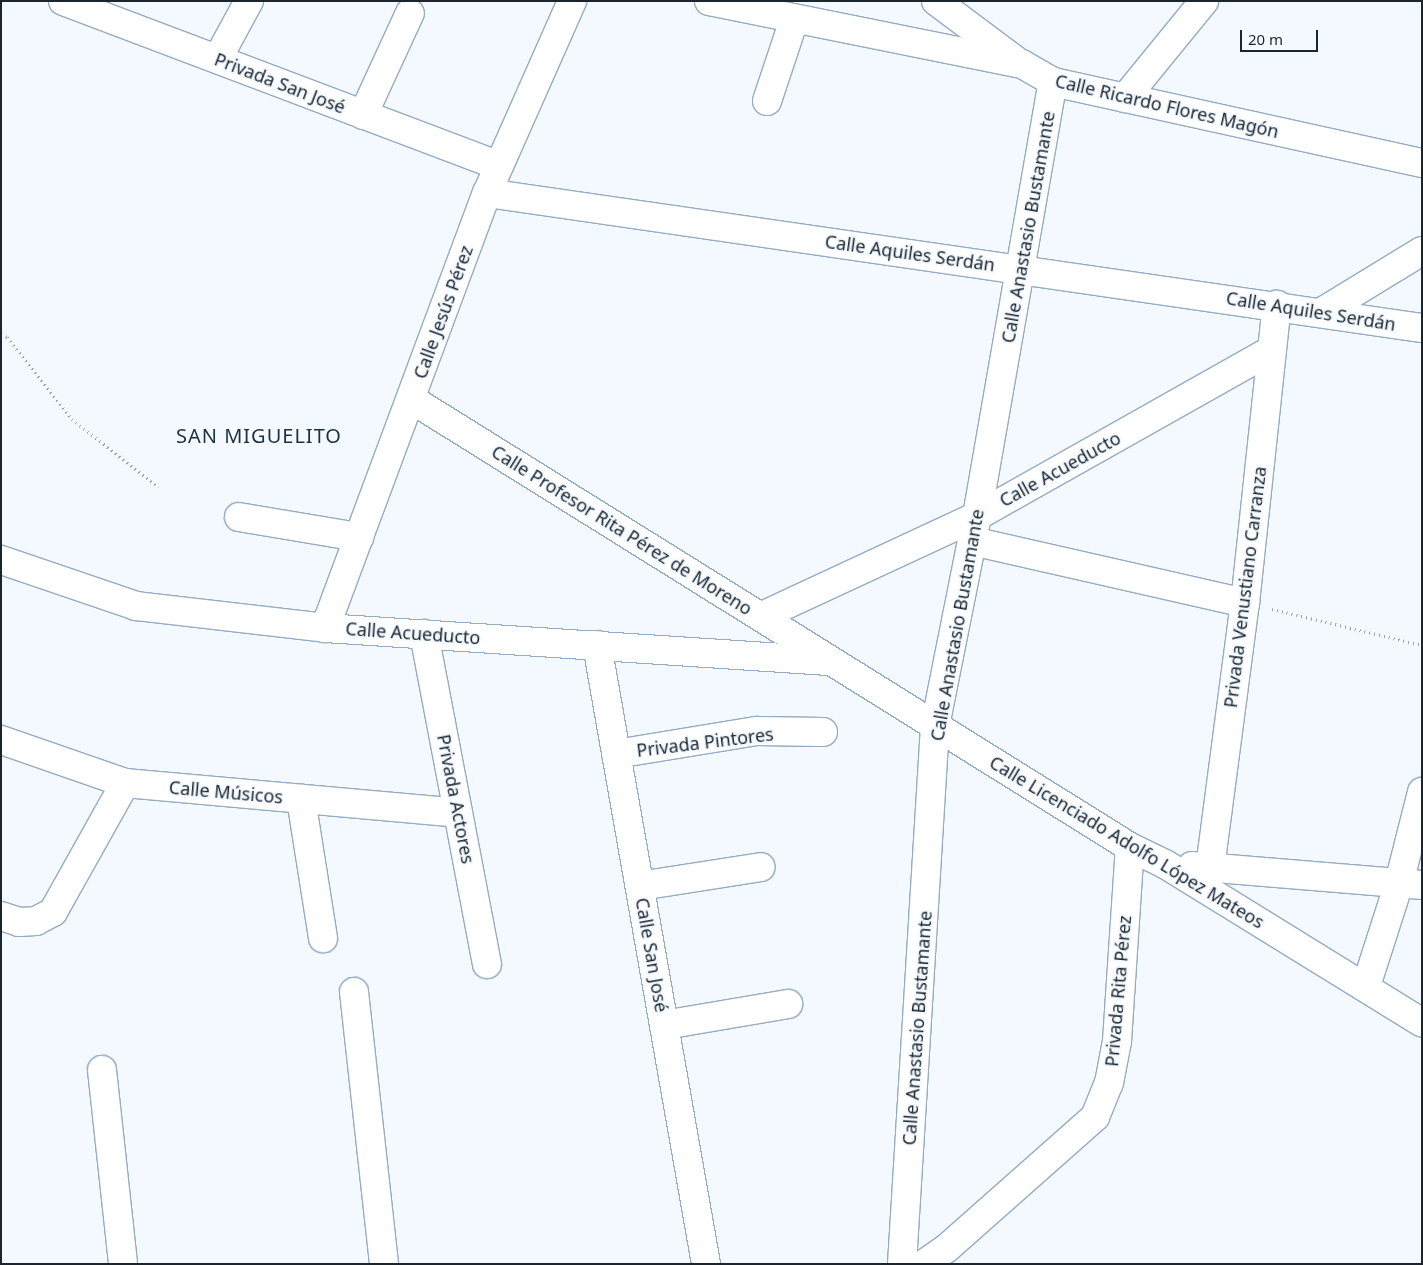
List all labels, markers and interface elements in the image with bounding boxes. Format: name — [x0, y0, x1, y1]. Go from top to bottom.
scale bar — [1243, 20, 1320, 52]
text: 20 m — [1248, 29, 1283, 49]
street label: Privada San José — [212, 48, 348, 118]
street label: Calle Ricardo Flores Magón — [1053, 70, 1281, 142]
street label: Calle Anastasio Bustamante — [997, 109, 1059, 345]
street label: Calle Aquiles Serdán — [824, 230, 996, 276]
street label: Calle Jesús Pérez — [409, 242, 477, 382]
street label: Calle Aquiles Serdán — [1225, 287, 1397, 335]
district label: SAN MIGUELITO — [174, 423, 344, 447]
street label: Calle Acueducto — [996, 427, 1124, 511]
street label: Calle Profesor Rita Pérez de Moreno — [488, 441, 756, 619]
street label: Privada Venustiano Carranza — [1219, 465, 1271, 709]
street label: Calle Anastasio Bustamante — [926, 507, 988, 743]
street label: Calle Acueducto — [345, 618, 481, 648]
street label: Privada Pintores — [635, 723, 775, 761]
street label: Privada Actores — [433, 732, 479, 866]
street label: Calle Licenciado Adolfo López Mateos — [986, 751, 1268, 933]
street label: Calle Músicos — [168, 776, 284, 808]
street label: Calle San José — [631, 896, 673, 1014]
street label: Calle Anastasio Bustamante — [898, 910, 936, 1146]
street label: Privada Rita Pérez — [1101, 914, 1135, 1068]

